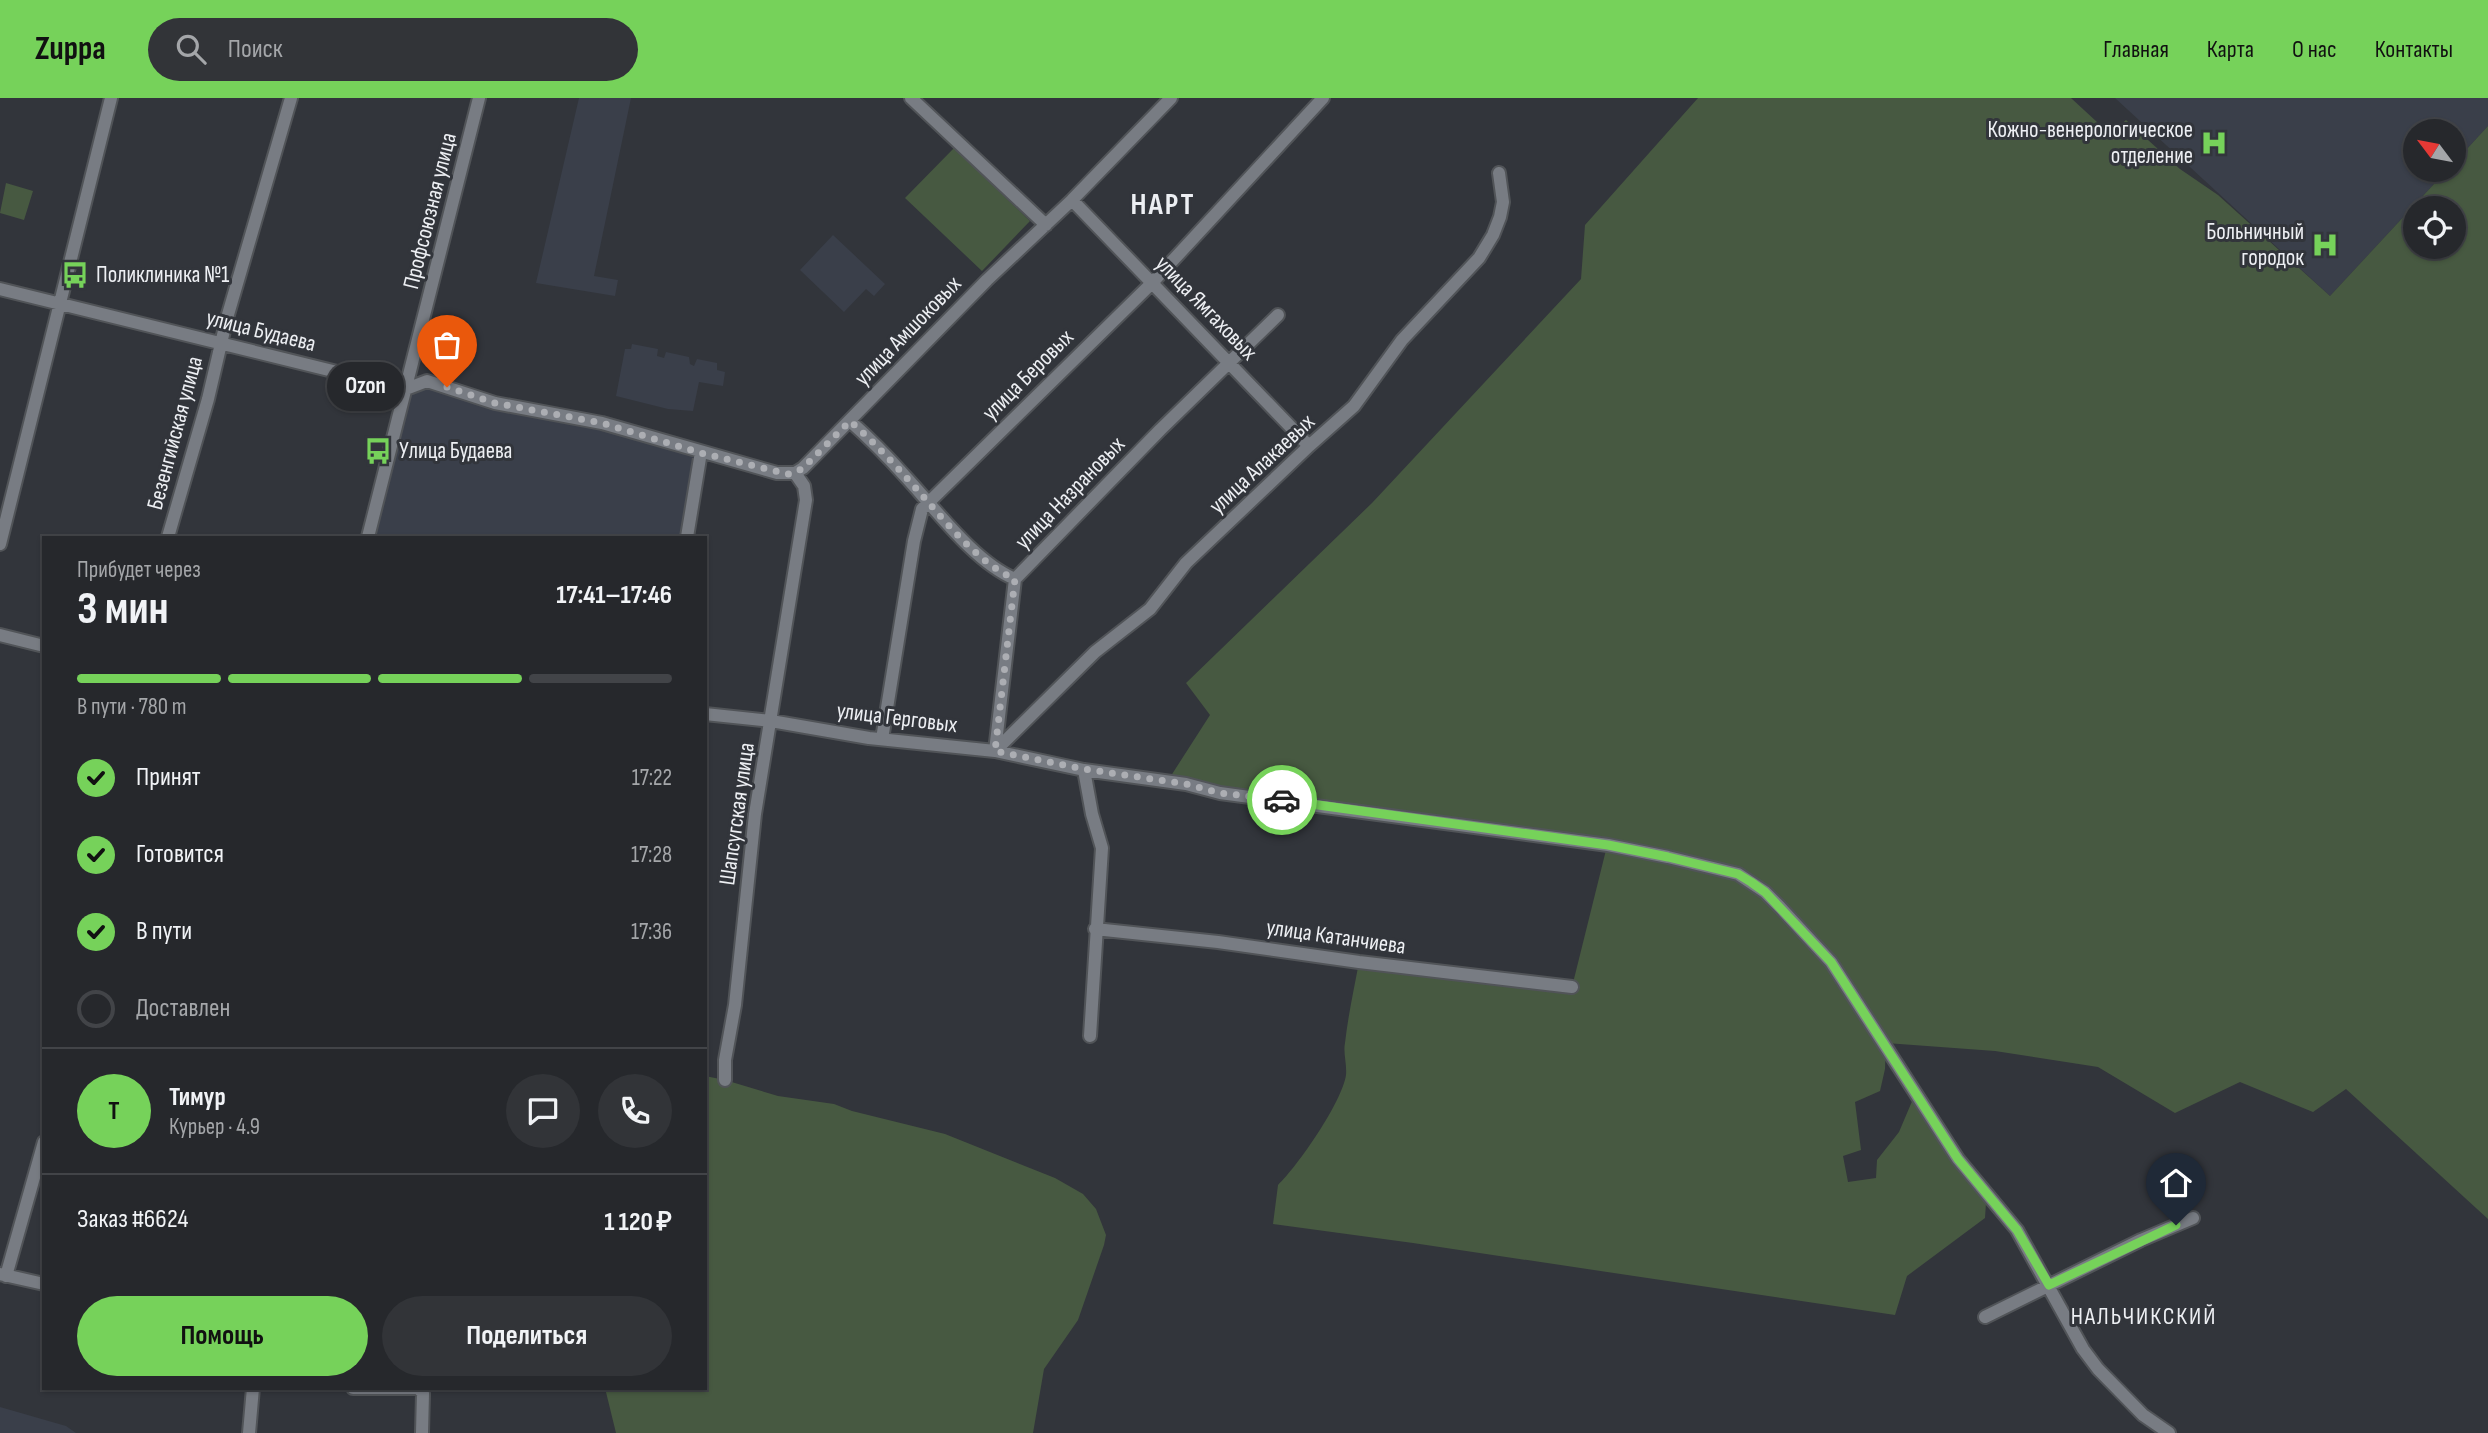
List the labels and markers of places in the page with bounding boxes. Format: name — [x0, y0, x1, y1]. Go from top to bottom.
place label: Кожно-венерологическое отделение — [1987, 116, 2193, 170]
hospital icon: Кожно-венерологическое отделение — [2199, 128, 2229, 158]
place label: Больничный городок — [2206, 218, 2304, 272]
hospital icon: Больничный городок — [2310, 230, 2340, 260]
bus stop icon: Поликлиника №1 — [60, 260, 90, 290]
place label: Поликлиника №1 — [96, 261, 229, 289]
pin — [417, 315, 477, 387]
callout: Ozon — [328, 362, 405, 412]
bus stop icon: Улица Будаева — [363, 436, 393, 466]
place label: Улица Будаева — [399, 437, 512, 465]
pin — [2146, 1153, 2206, 1225]

